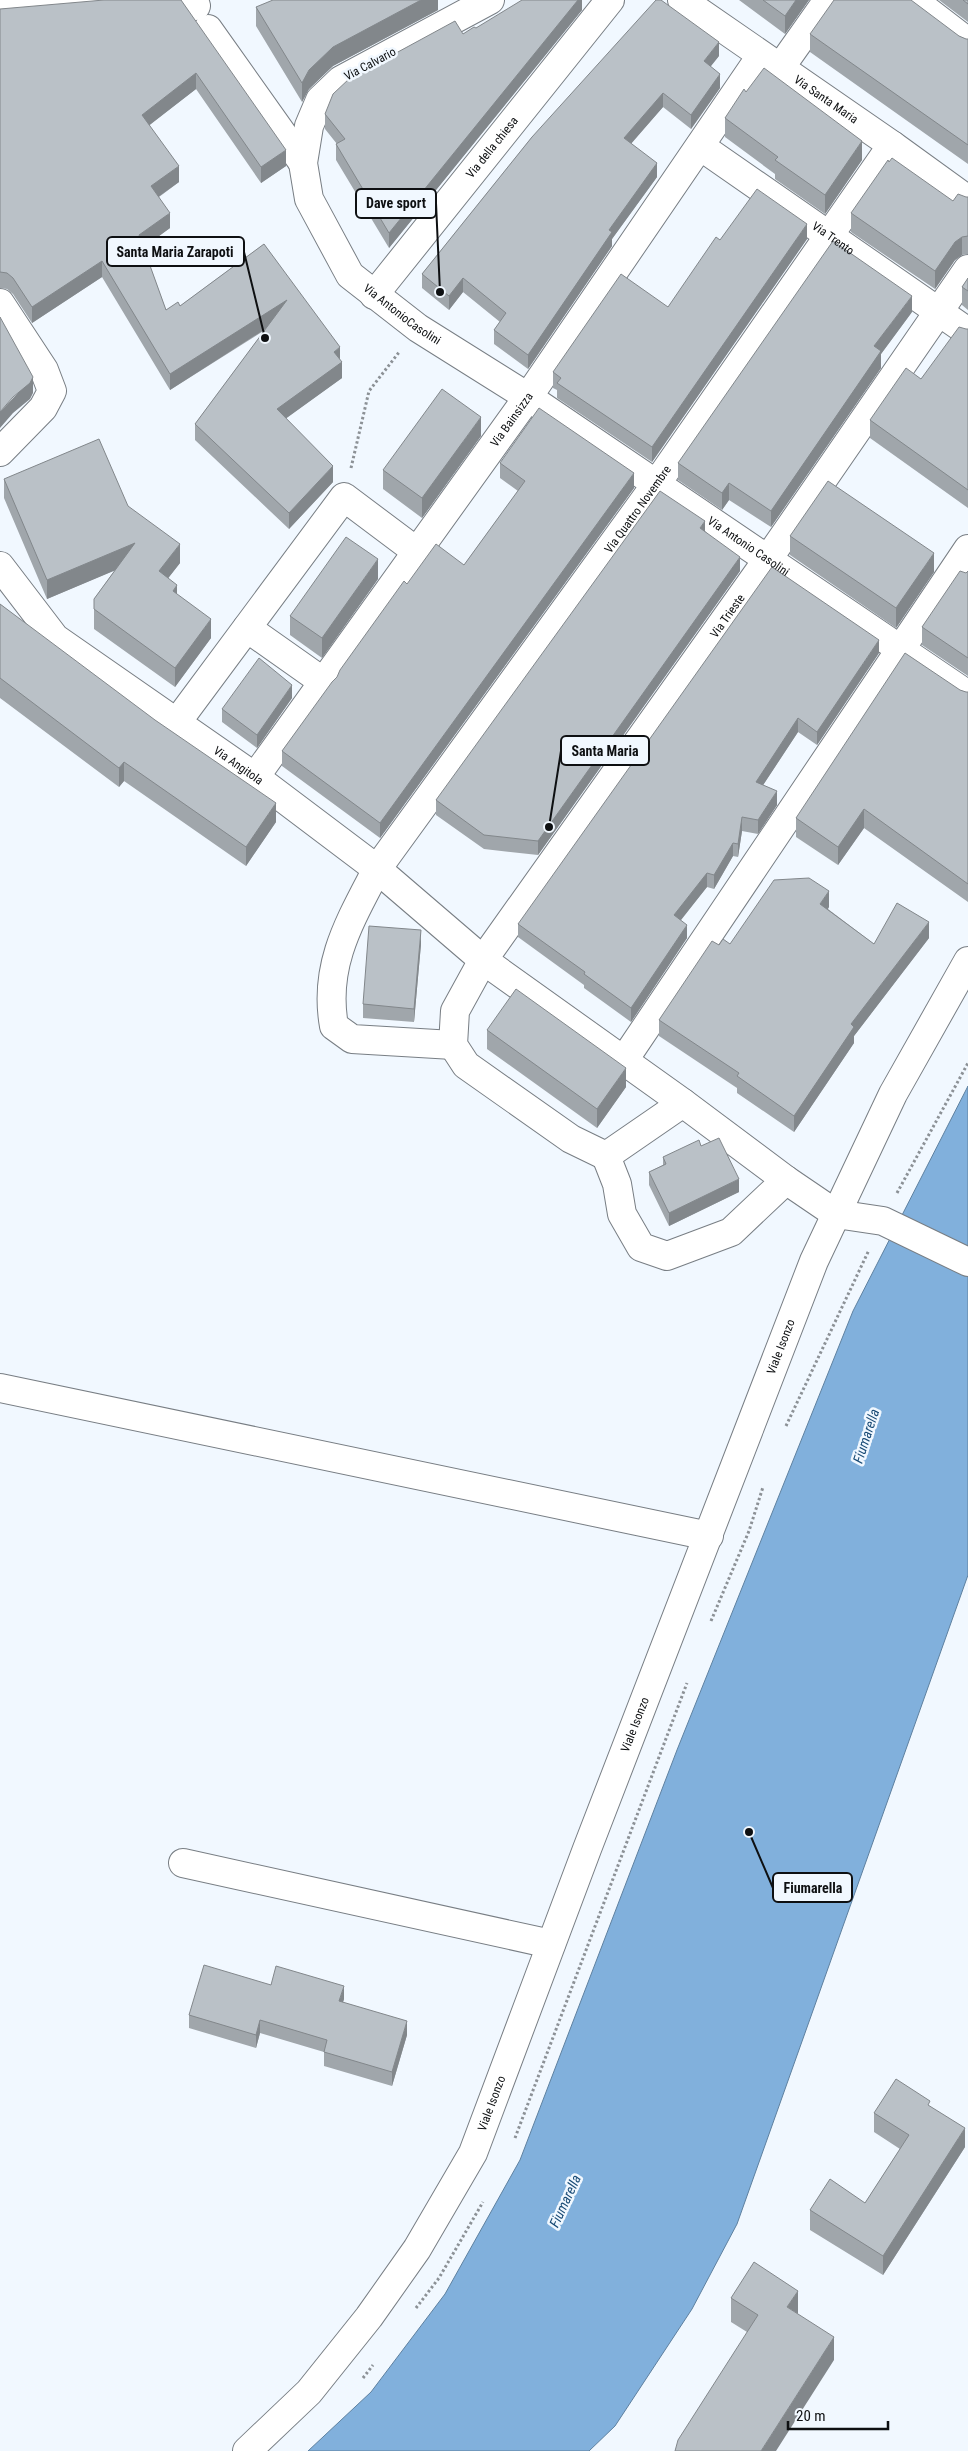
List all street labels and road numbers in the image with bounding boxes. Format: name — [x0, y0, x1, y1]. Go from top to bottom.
street label: Via Calvario — [342, 45, 398, 83]
street label: Via Santa Maria — [791, 72, 861, 127]
street label: Via della chiesa — [463, 114, 521, 181]
street label: Via Trento — [809, 219, 857, 258]
street label: Via AntonioCasolini — [361, 281, 443, 348]
street label: Via Bainsizza — [488, 390, 536, 450]
street label: Via Quattro Novembre — [602, 463, 674, 556]
street label: Via Antonio Casolini — [705, 514, 792, 579]
street label: Via Trieste — [707, 591, 748, 641]
street label: Via Angitola — [211, 743, 266, 788]
street label: Viale Isonzo — [764, 1317, 798, 1376]
street label: Viale Isonzo — [618, 1695, 652, 1754]
street label: Viale Isonzo — [475, 2074, 508, 2133]

